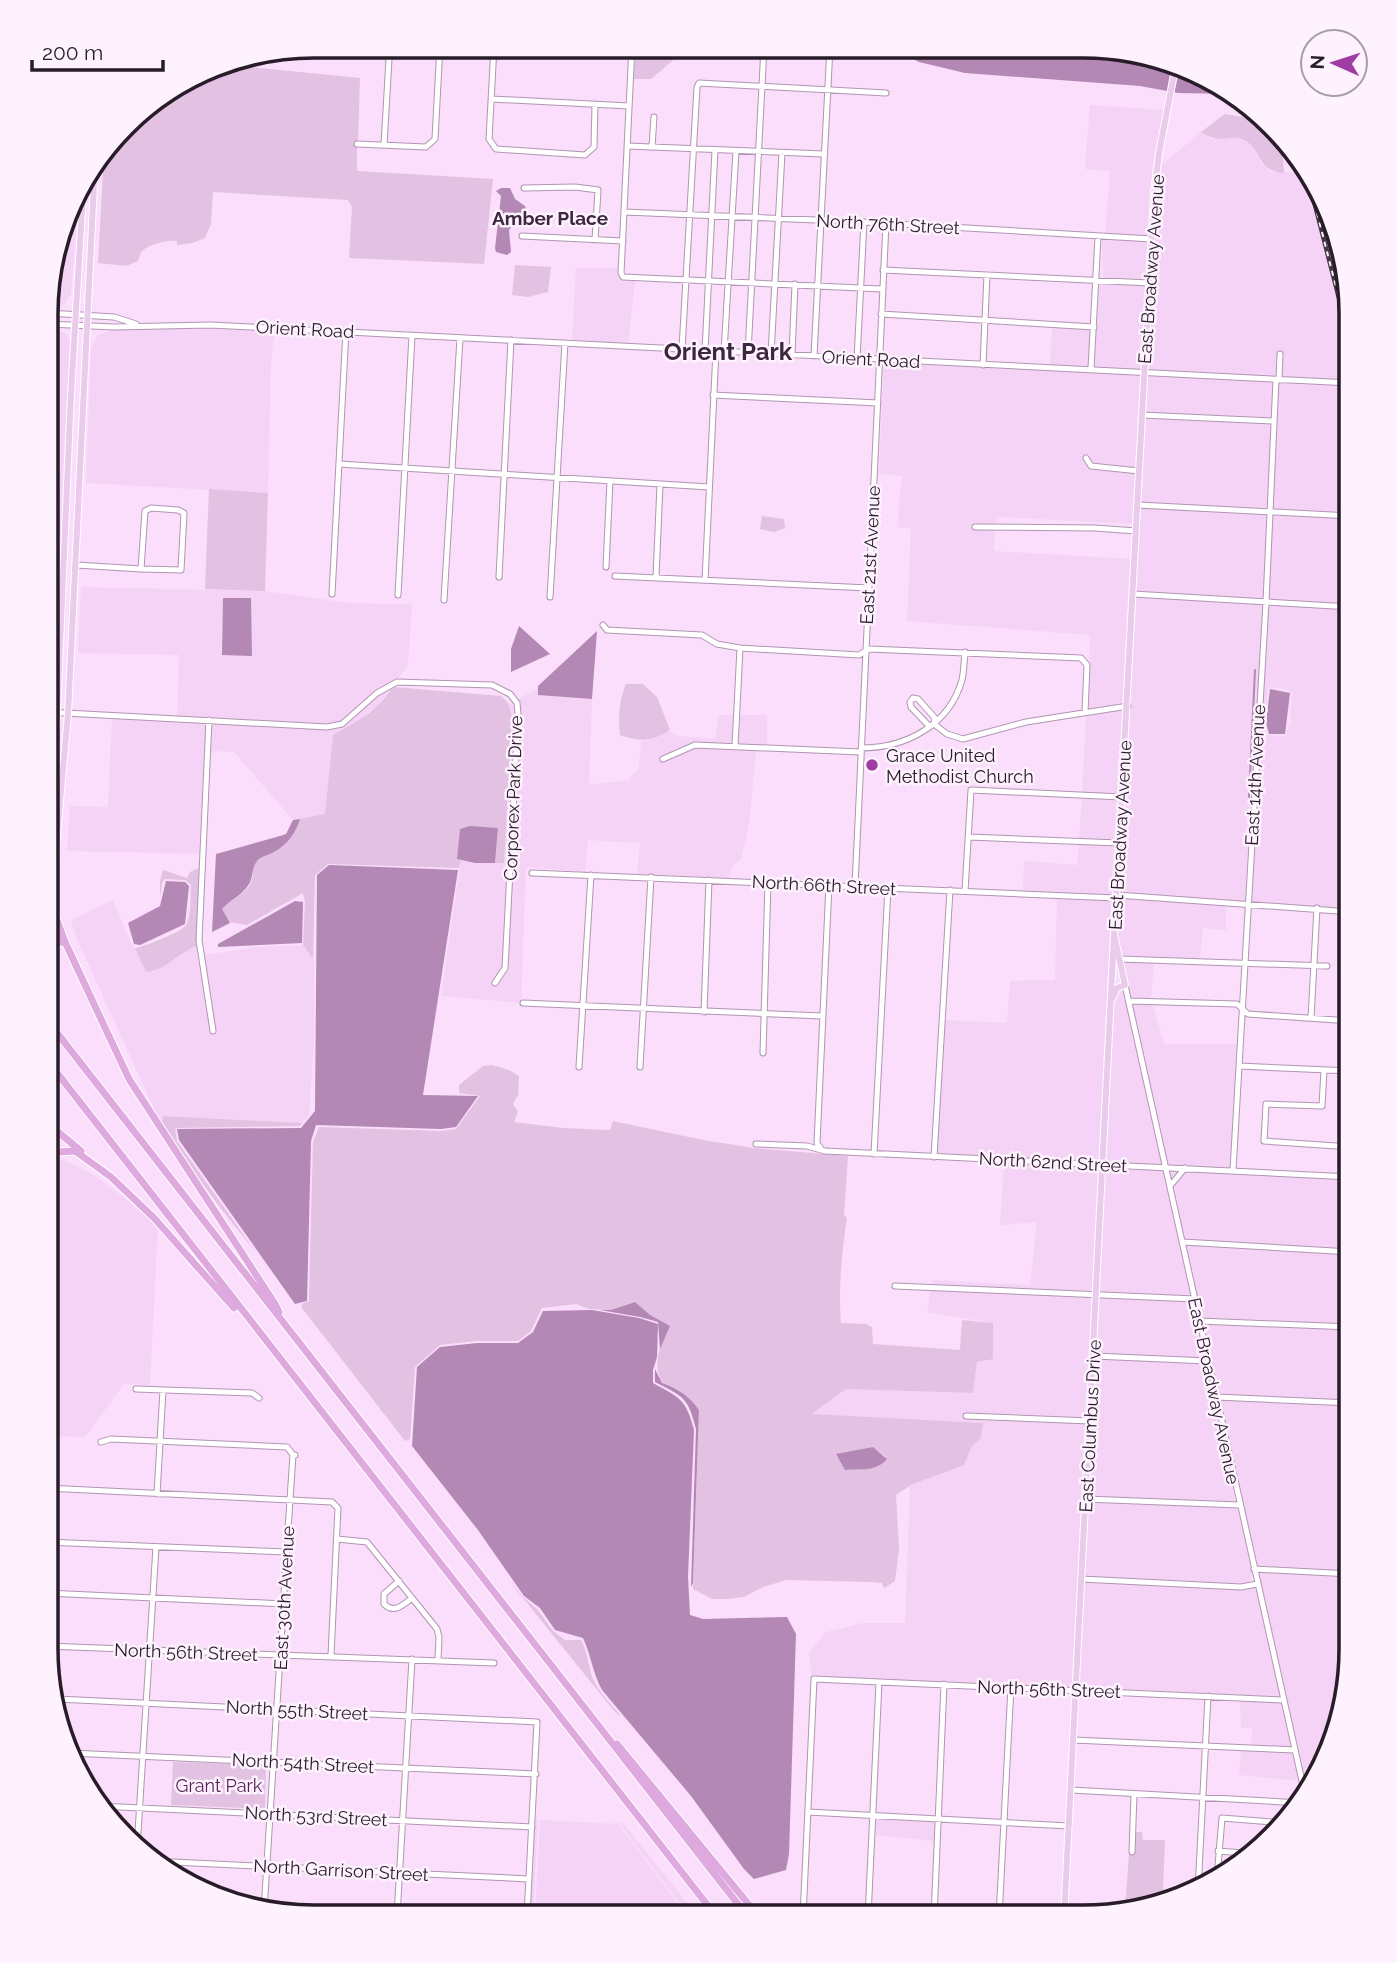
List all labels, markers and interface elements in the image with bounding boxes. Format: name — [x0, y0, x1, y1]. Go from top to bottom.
scale bar — [32, 28, 163, 72]
north arrow — [1299, 28, 1369, 98]
text: 200 m — [42, 40, 103, 65]
text: N — [1306, 54, 1328, 70]
street label: East Broadway Avenue — [1134, 173, 1168, 365]
district label: Amber Place — [492, 207, 608, 229]
street label: North 76th Street — [816, 210, 960, 238]
street label: Orient Road — [255, 316, 355, 342]
district label: Orient Park — [664, 337, 793, 366]
street label: Orient Road — [821, 346, 921, 372]
street label: East 21st Avenue — [856, 485, 884, 625]
street label: East 14th Avenue — [1241, 703, 1269, 846]
street label: Corporex Park Drive — [500, 715, 526, 881]
street label: East Broadway Avenue — [1105, 739, 1135, 930]
place label: Grace United Methodist Church — [886, 745, 1034, 787]
marker: Grace United Methodist Church — [864, 757, 880, 773]
street label: North 66th Street — [751, 871, 897, 899]
street label: North 62nd Street — [978, 1148, 1128, 1176]
street label: East Broadway Avenue — [1184, 1296, 1244, 1487]
street label: East Columbus Drive — [1075, 1339, 1105, 1513]
street label: East 30th Avenue — [270, 1525, 298, 1671]
street label: North 56th Street — [114, 1639, 258, 1665]
street label: North 56th Street — [977, 1676, 1121, 1702]
street label: North 55th Street — [225, 1696, 369, 1724]
street label: North 54th Street — [231, 1749, 375, 1777]
park label: Grant Park — [176, 1775, 263, 1796]
street label: North 53rd Street — [244, 1802, 388, 1830]
street label: North Garrison Street — [253, 1855, 429, 1885]

